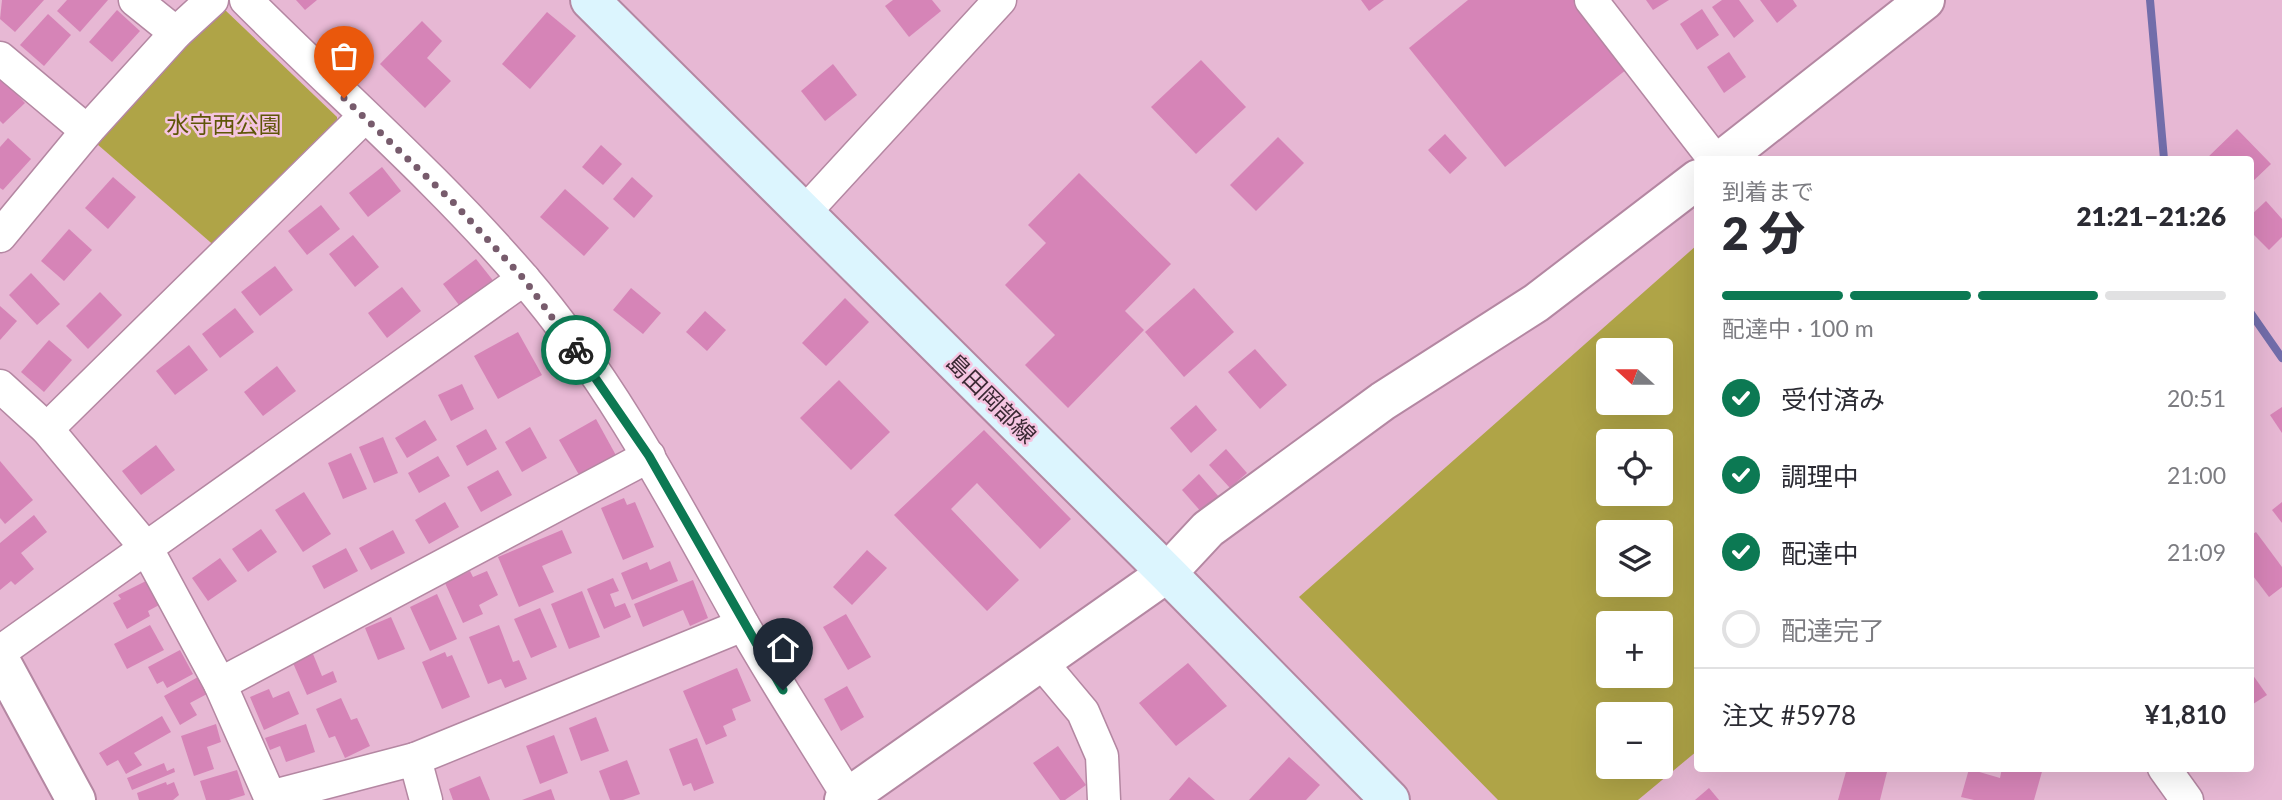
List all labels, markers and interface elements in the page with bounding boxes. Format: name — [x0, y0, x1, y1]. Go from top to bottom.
pin — [314, 26, 374, 98]
icon: bag — [325, 37, 363, 75]
park label: 水守西公園 — [167, 110, 282, 138]
text: 到着まで — [1722, 177, 1814, 205]
text: 21:21–21:26 — [2076, 200, 2226, 232]
text: 2 分 — [1722, 205, 1805, 260]
text: 配達中 · 100 m — [1722, 314, 1874, 342]
courier — [541, 315, 611, 385]
icon: bike — [557, 331, 595, 369]
north arrow — [1596, 338, 1673, 415]
map controls — [1596, 338, 1673, 779]
street label: 島田岡部線 — [941, 347, 1043, 449]
icon: check — [1722, 379, 1760, 417]
text: 受付済み — [1781, 383, 1885, 415]
text: 20:51 — [2167, 384, 2226, 412]
button: locate — [1596, 429, 1673, 506]
icon: check — [1722, 456, 1760, 494]
text: 調理中 — [1781, 460, 1859, 492]
text: 21:00 — [2167, 461, 2226, 489]
button: layers — [1596, 520, 1673, 597]
icon: check — [1722, 533, 1760, 571]
text: 配達中 — [1781, 537, 1859, 569]
text: 21:09 — [2167, 538, 2226, 566]
button: + — [1596, 611, 1673, 688]
text: 配達完了 — [1781, 614, 1885, 646]
pin — [753, 618, 813, 690]
icon: home — [764, 629, 802, 667]
text: ¥1,810 — [2145, 698, 2226, 730]
text: 注文 #5978 — [1722, 699, 1856, 731]
button: − — [1596, 702, 1673, 779]

